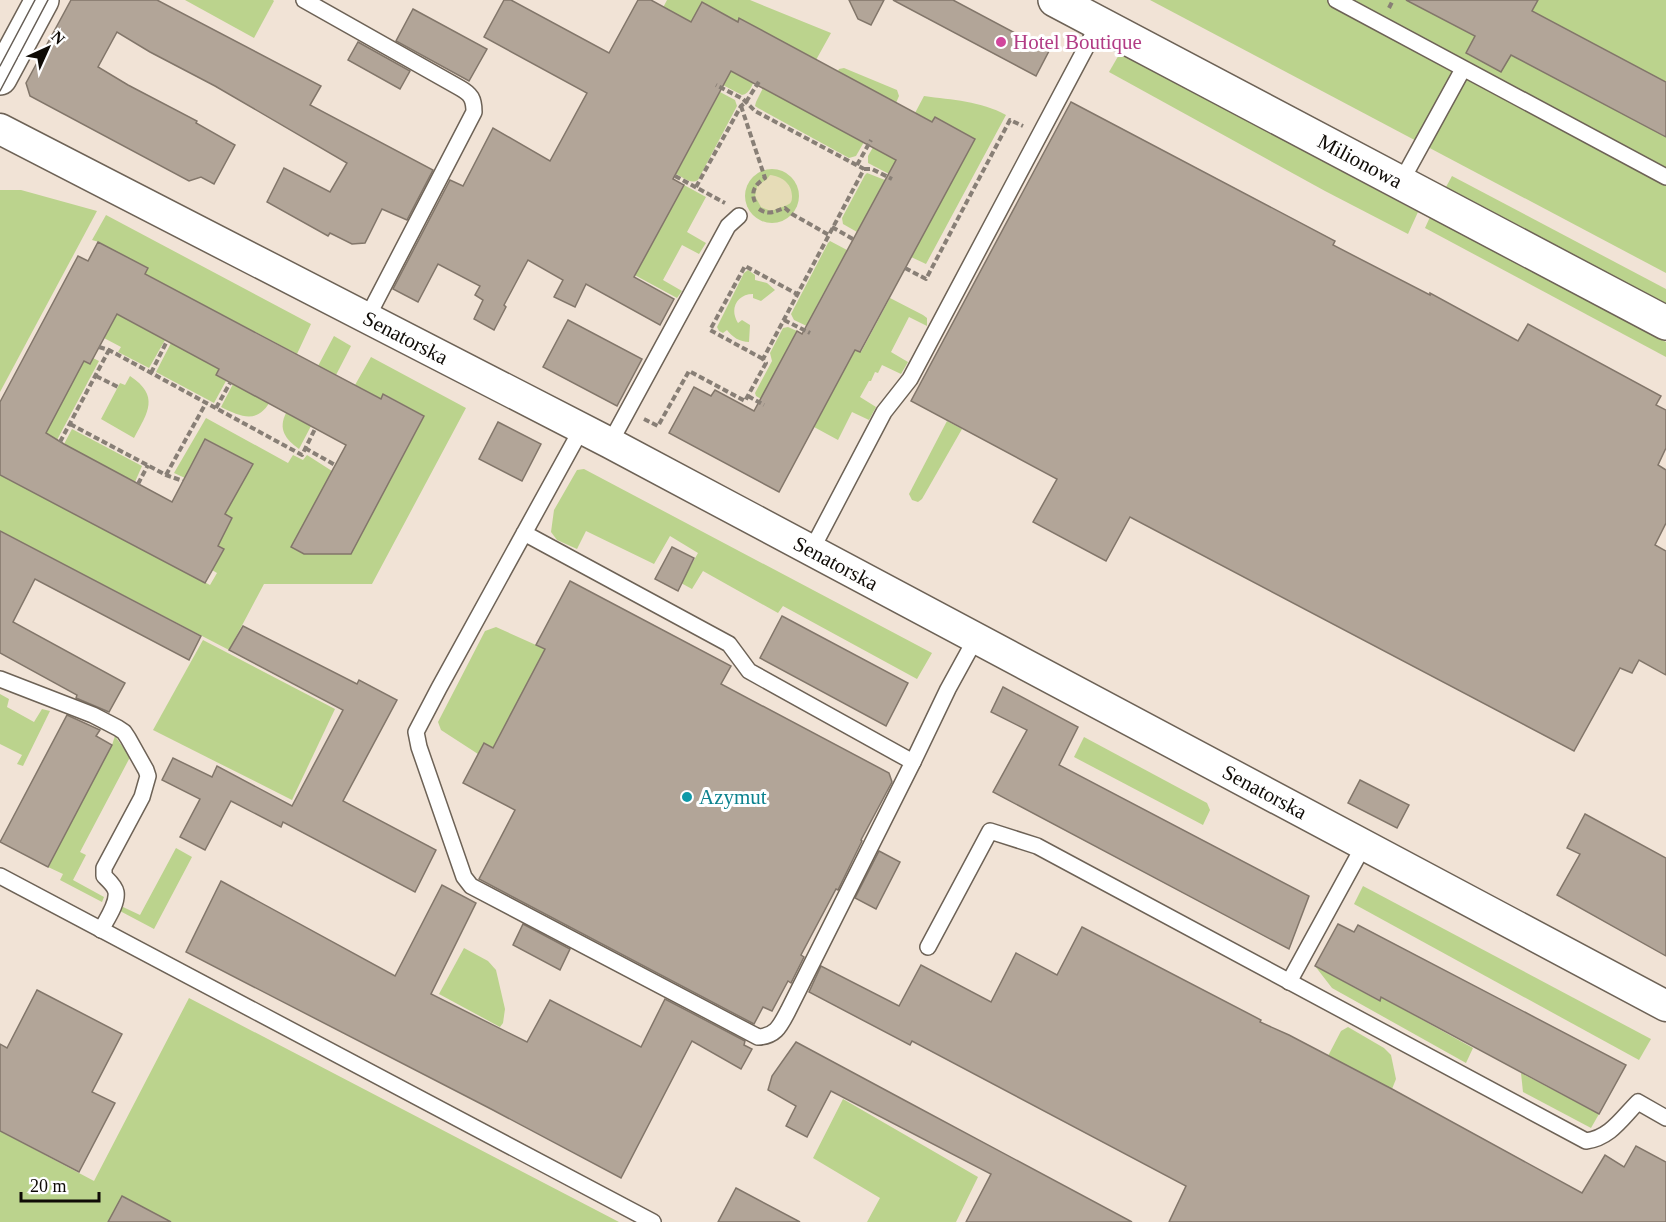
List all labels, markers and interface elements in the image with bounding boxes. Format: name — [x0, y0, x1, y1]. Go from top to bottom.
north arrow — [18, 18, 78, 78]
text: N — [48, 28, 69, 48]
place label: Hotel Boutique — [1013, 30, 1142, 54]
marker: Hotel Boutique — [994, 35, 1008, 49]
street label: Milionowa — [1314, 129, 1407, 194]
street label: Senatorska — [359, 306, 453, 370]
street label: Senatorska — [790, 531, 883, 596]
street label: Senatorska — [1218, 760, 1312, 825]
place label: Azymut — [699, 785, 767, 809]
marker: Azymut — [680, 790, 694, 804]
scale bar — [21, 1165, 99, 1203]
text: 20 m — [30, 1176, 67, 1196]

